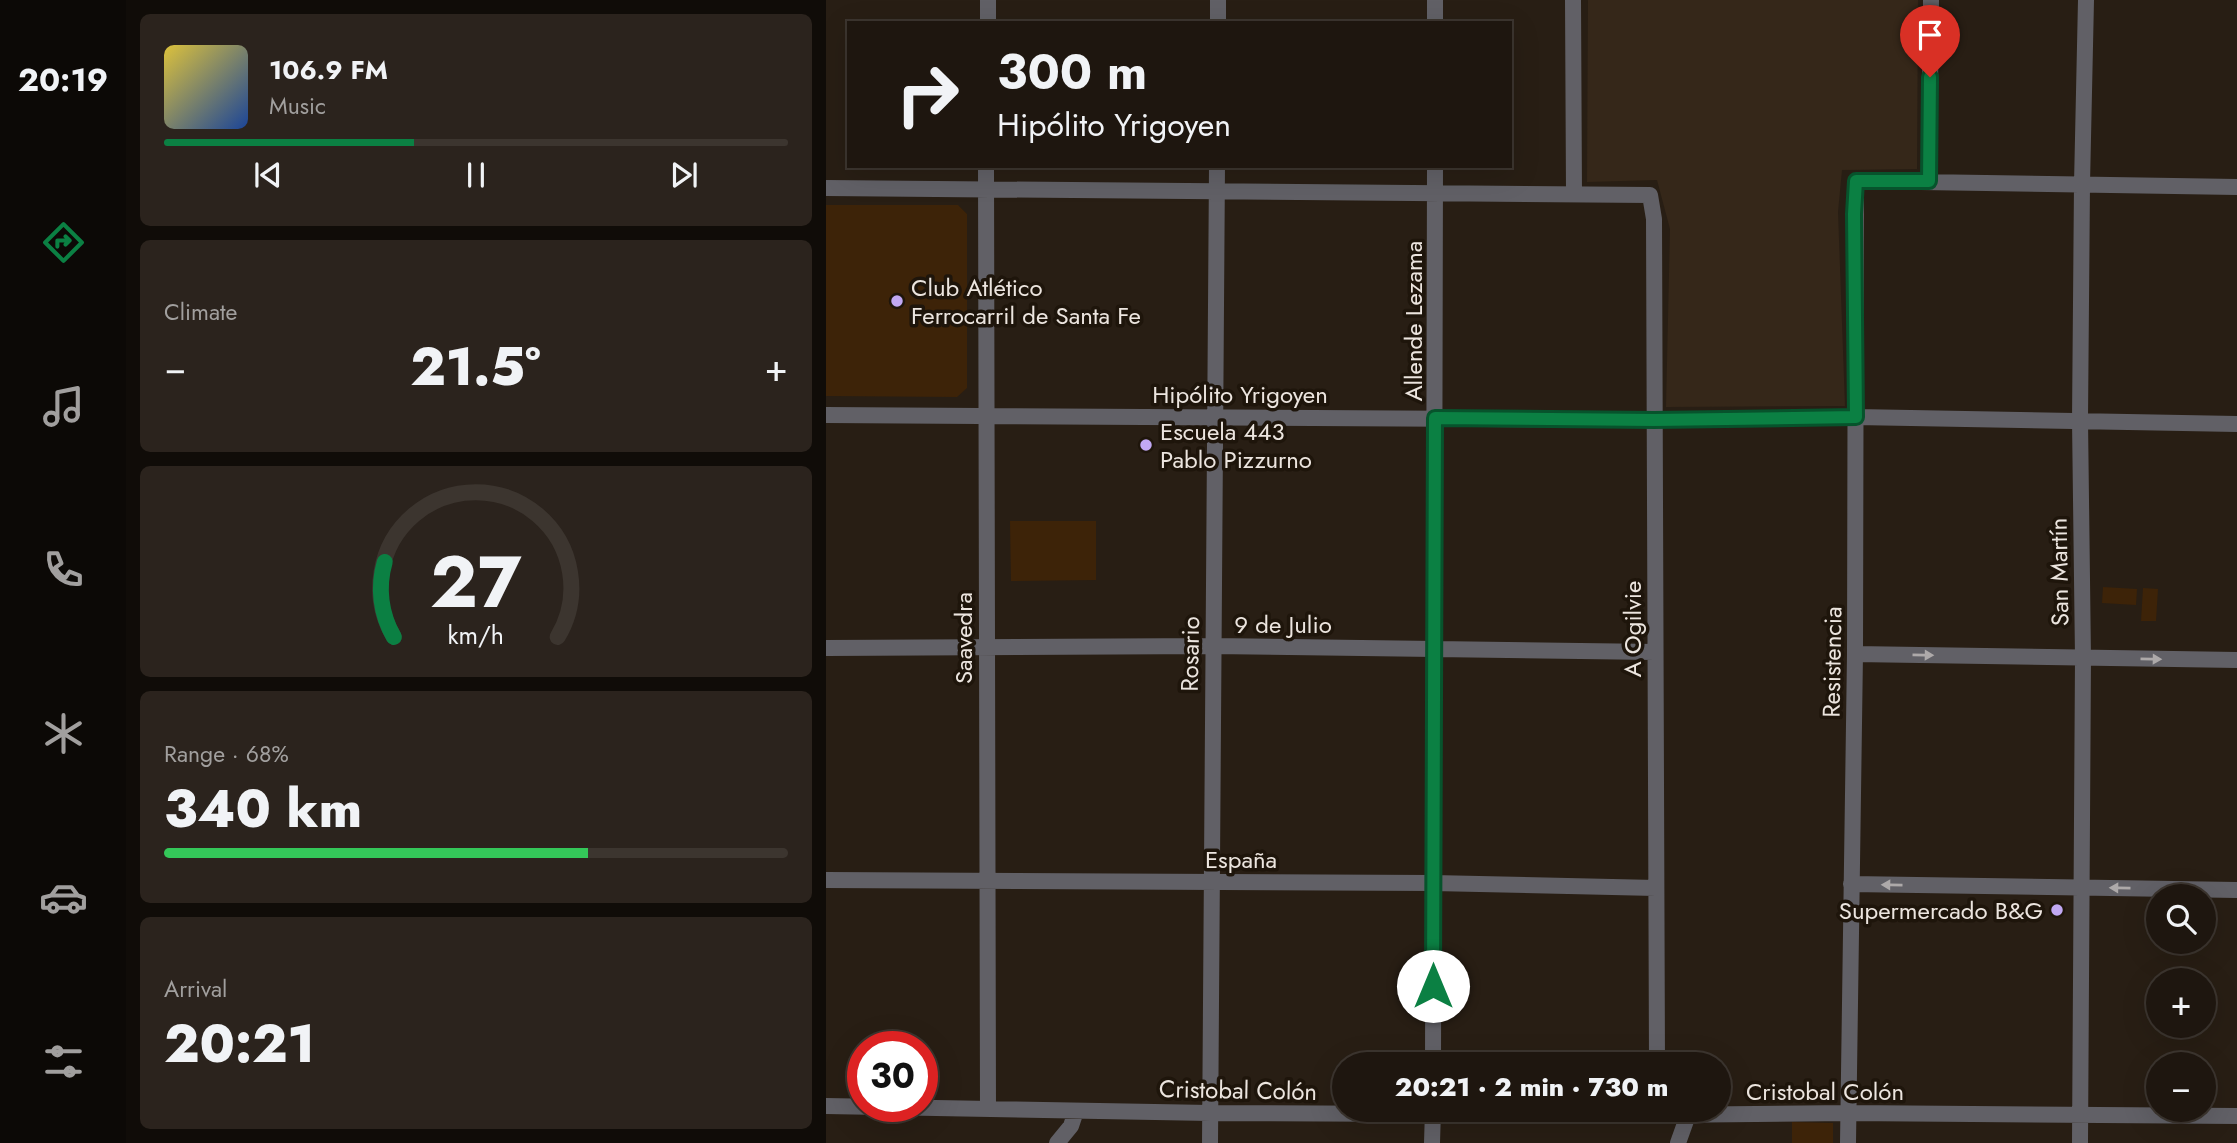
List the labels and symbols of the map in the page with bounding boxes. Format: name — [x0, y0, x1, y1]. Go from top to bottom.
pin — [1900, 5, 1960, 77]
street label: Allende Lezama — [1396, 241, 1431, 401]
place label: Club Atlético Ferrocarril de Santa Fe — [911, 270, 1141, 333]
marker: Club Atlético Ferrocarril de Santa Fe — [889, 293, 905, 309]
street label: Hipólito Yrigoyen — [1152, 377, 1328, 412]
place label: Escuela 443 Pablo Pizzurno — [1160, 414, 1312, 477]
marker: Escuela 443 Pablo Pizzurno — [1138, 437, 1154, 453]
street label: San Martín — [2041, 518, 2077, 626]
street label: A Ogilvie — [1615, 581, 1650, 677]
street label: Saavedra — [946, 592, 981, 684]
street label: Resistencia — [1814, 606, 1850, 718]
street label: 9 de Julio — [1234, 607, 1332, 642]
street label: Rosario — [1172, 616, 1208, 692]
one-way arrow — [1912, 649, 1934, 661]
one-way arrow — [2140, 653, 2162, 665]
street label: España — [1205, 842, 1277, 877]
one-way arrow — [1881, 879, 1903, 890]
one-way arrow — [2109, 883, 2131, 894]
place label: Supermercado B&G — [1839, 893, 2043, 928]
marker: Supermercado B&G — [2049, 902, 2065, 918]
position arrow — [1396, 949, 1470, 1023]
speed limit sign: 30 — [847, 1031, 938, 1122]
street label: Cristobal Colón — [1159, 1071, 1317, 1109]
street label: Cristobal Colón — [1746, 1074, 1904, 1109]

